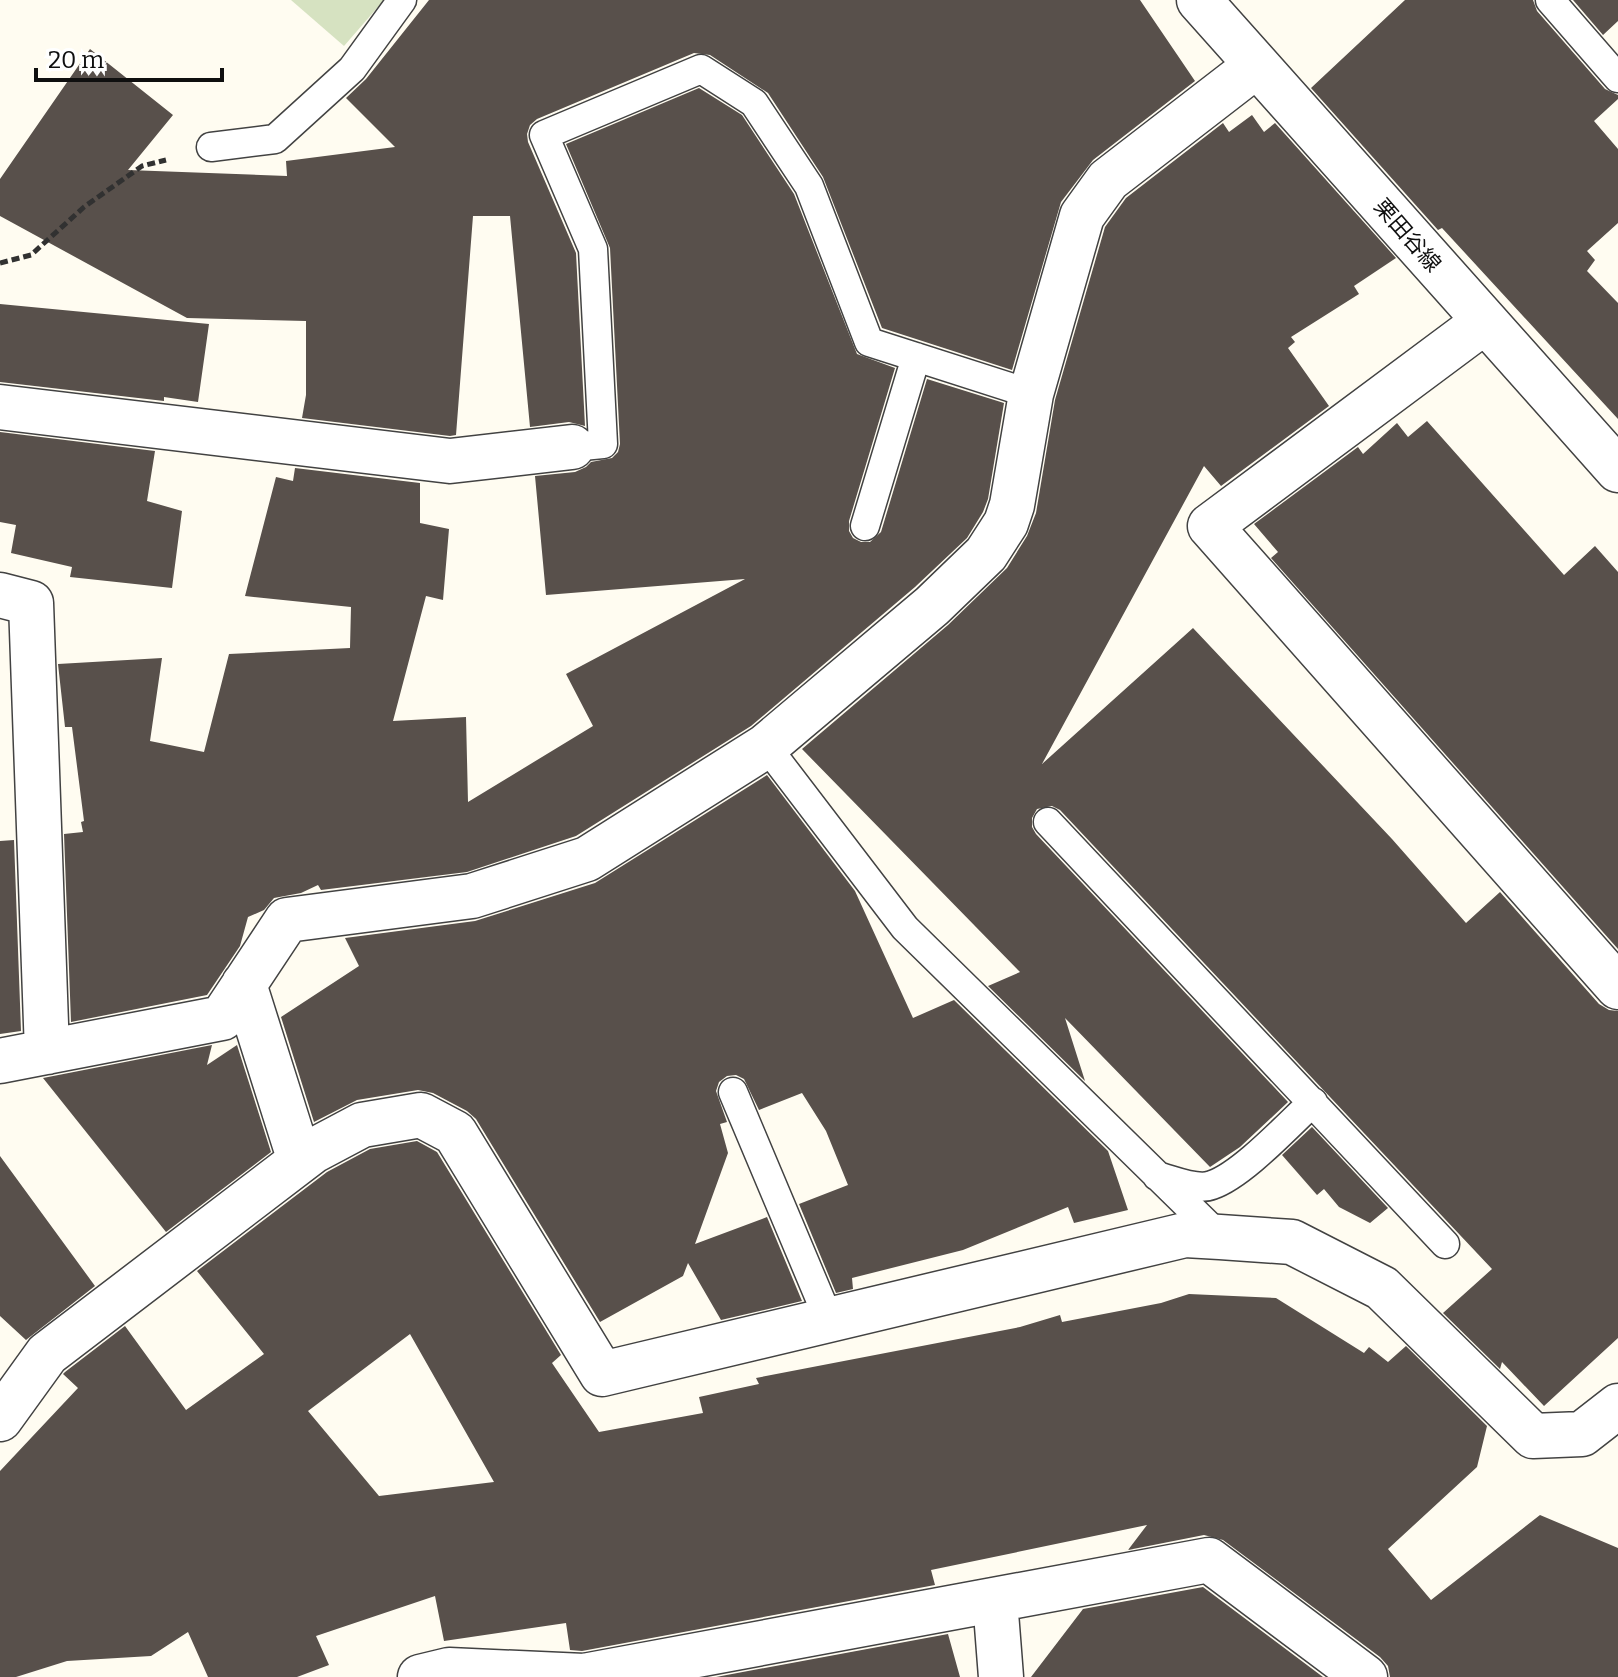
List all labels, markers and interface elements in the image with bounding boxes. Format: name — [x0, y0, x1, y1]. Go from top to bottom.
scale bar — [36, 32, 222, 82]
text: 20 m — [48, 46, 104, 74]
street label: 栗田谷線 — [1369, 193, 1447, 277]

